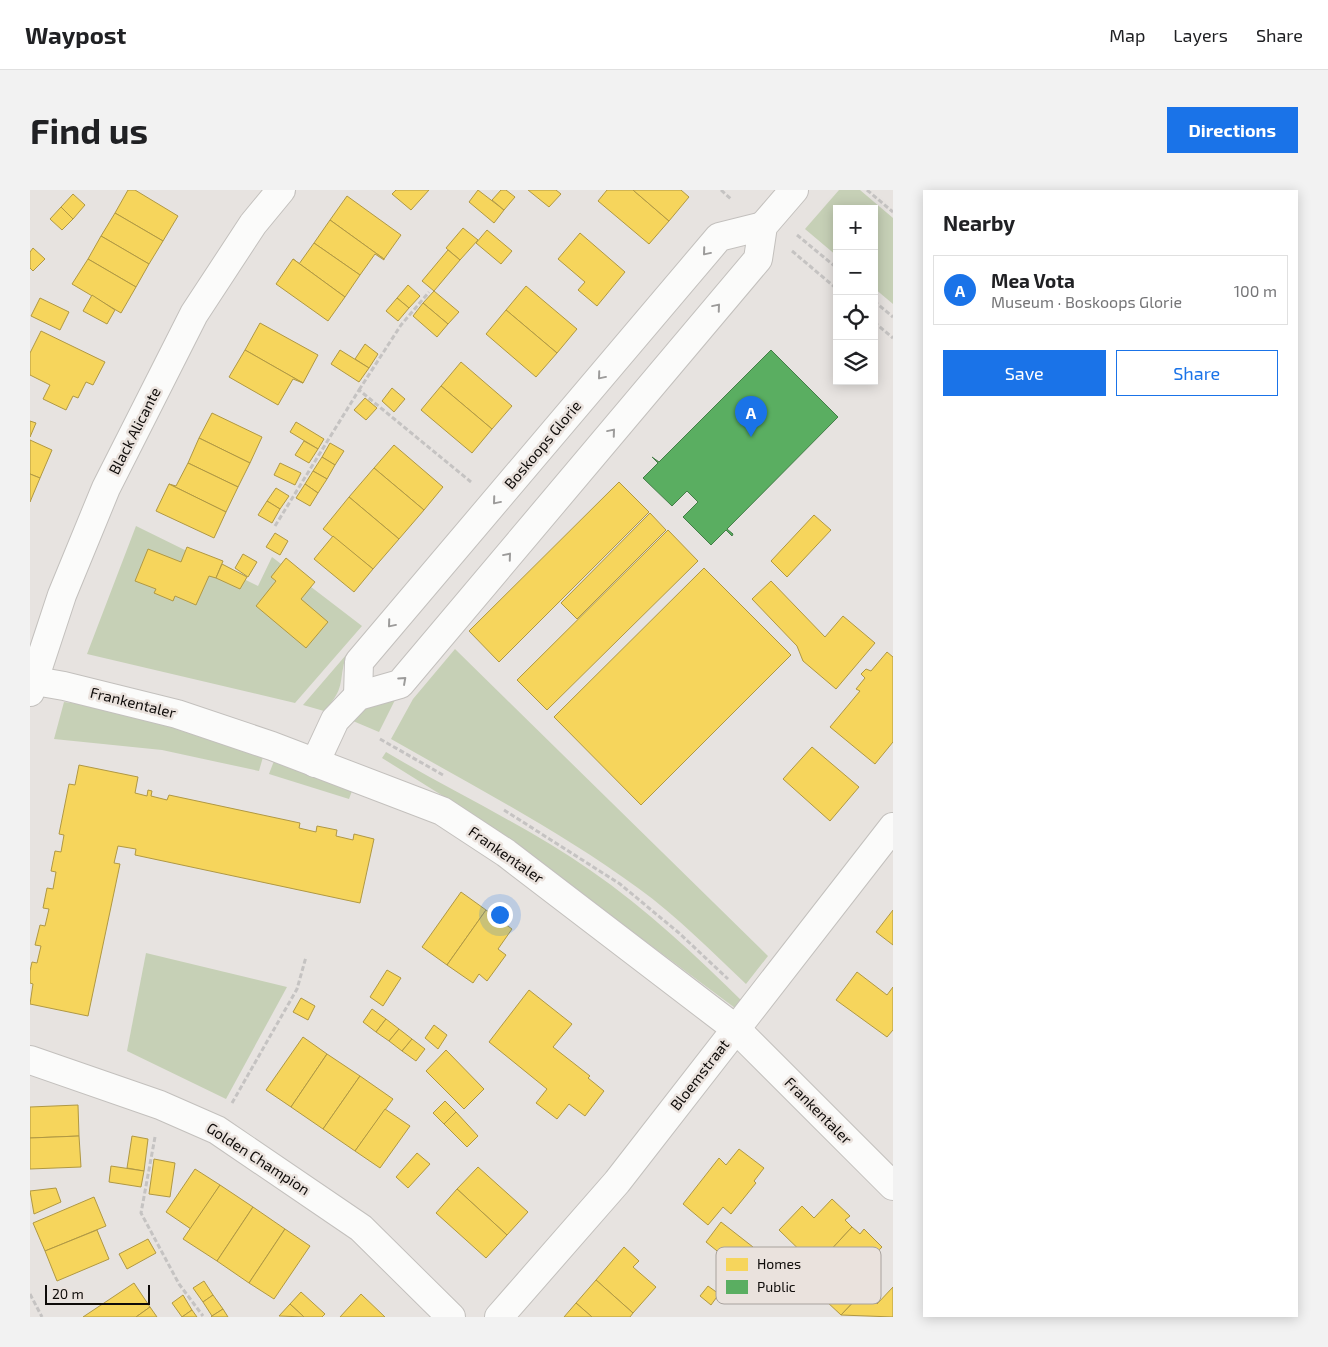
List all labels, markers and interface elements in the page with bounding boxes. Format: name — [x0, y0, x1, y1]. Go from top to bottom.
text: Waypost — [25, 20, 126, 49]
text: Map — [1109, 24, 1145, 46]
text: Layers — [1173, 24, 1228, 46]
text: Share — [1256, 24, 1303, 46]
button: Directions — [1167, 107, 1298, 153]
text: Find us — [30, 109, 148, 151]
map controls — [833, 205, 878, 385]
button: + — [833, 205, 878, 250]
text: Nearby — [943, 210, 1015, 235]
one-way arrow — [703, 246, 711, 255]
button: − — [833, 250, 878, 295]
text: Mea Vota — [991, 269, 1075, 292]
text: A — [955, 281, 965, 300]
text: 100 m — [1234, 281, 1277, 300]
text: Museum · Boskoops Glorie — [991, 292, 1182, 311]
button: locate — [833, 295, 878, 340]
one-way arrow — [711, 304, 720, 313]
button: layers — [833, 340, 878, 385]
button: Save — [943, 350, 1106, 396]
button: Share — [1116, 350, 1278, 396]
one-way arrow — [597, 371, 606, 380]
street label: Black Alicante — [104, 384, 164, 477]
pin: A — [735, 396, 767, 437]
street label: Boskoops Glorie — [500, 397, 584, 492]
one-way arrow — [607, 428, 616, 437]
one-way arrow — [493, 495, 502, 504]
one-way arrow — [502, 553, 511, 562]
one-way arrow — [388, 619, 397, 628]
one-way arrow — [397, 676, 406, 685]
street label: Frankentaler — [89, 683, 178, 721]
street label: Frankentaler — [466, 822, 548, 887]
your location — [487, 902, 513, 928]
street label: Bloemstraat — [666, 1035, 733, 1113]
street label: Frankentaler — [781, 1073, 856, 1148]
street label: Golden Champion — [204, 1118, 314, 1198]
legend — [716, 1247, 881, 1304]
text: Homes — [757, 1255, 801, 1272]
text: Public — [757, 1278, 796, 1295]
scale bar — [45, 1282, 150, 1305]
text: 20 m — [52, 1285, 84, 1302]

